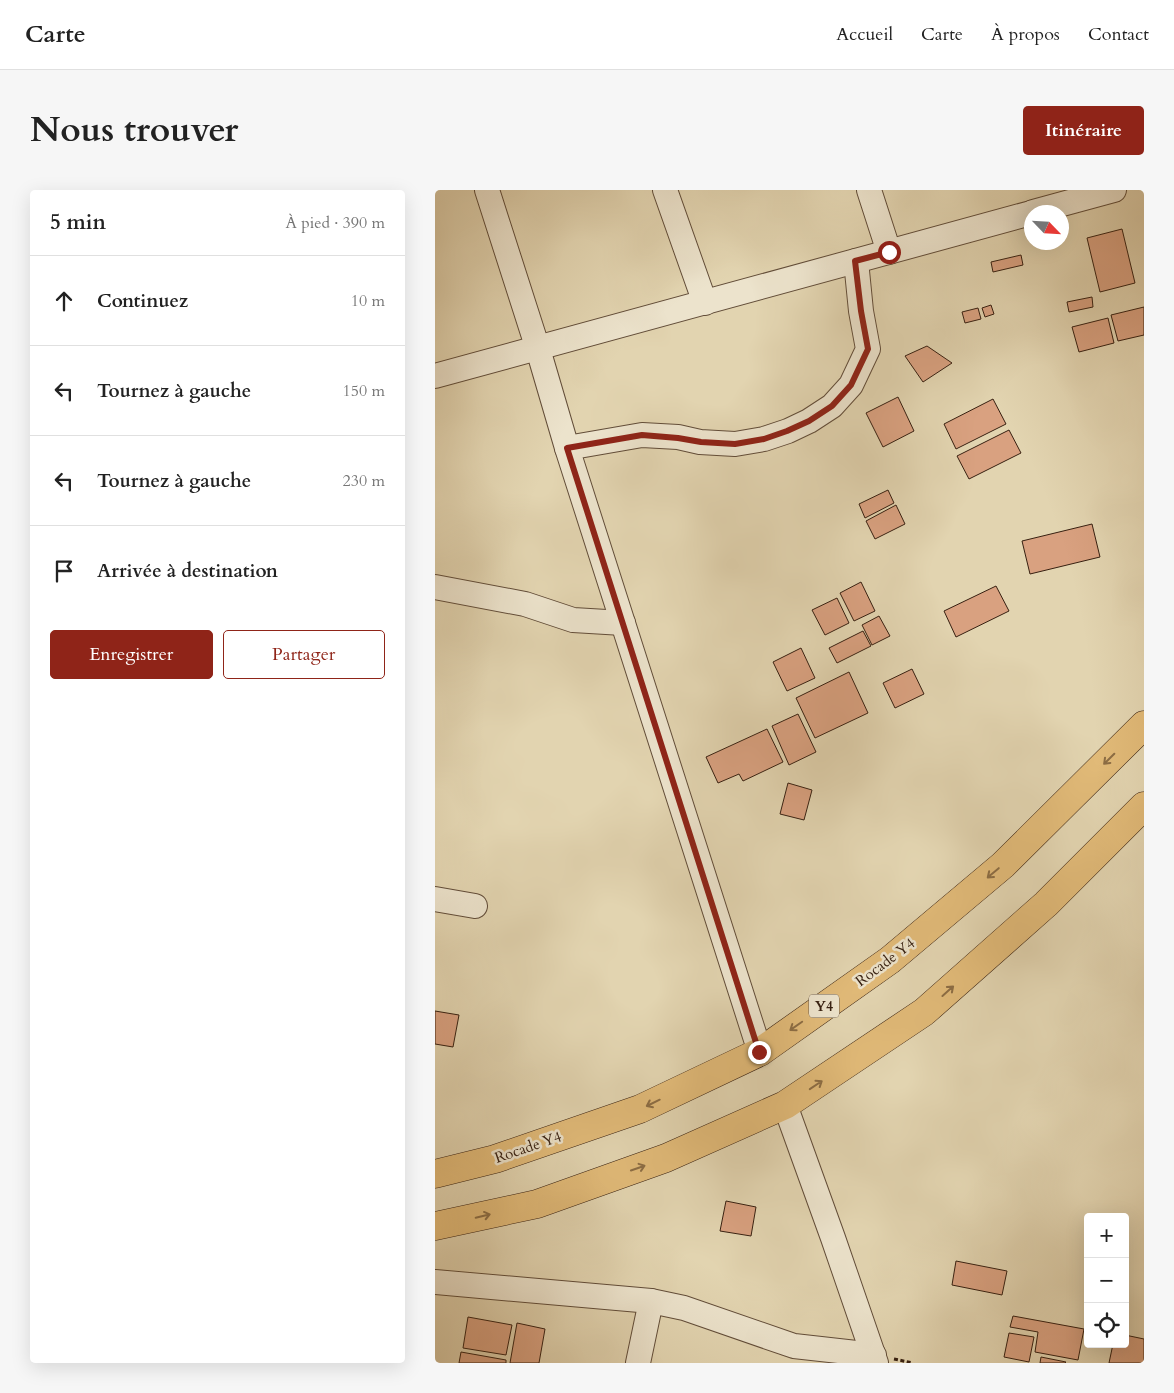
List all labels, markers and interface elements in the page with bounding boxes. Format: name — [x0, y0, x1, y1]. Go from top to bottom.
text: Carte — [25, 18, 86, 51]
text: Accueil — [836, 22, 893, 47]
text: Carte — [921, 22, 963, 47]
text: À propos — [991, 22, 1060, 47]
text: Contact — [1088, 22, 1149, 47]
text: Nous trouver — [30, 106, 238, 154]
button: Itinéraire — [1023, 106, 1144, 155]
north arrow — [1024, 205, 1069, 250]
text: 5 min — [50, 208, 106, 237]
text: À pied · 390 m — [285, 212, 385, 234]
route start — [878, 241, 901, 264]
icon: ahead — [50, 287, 78, 315]
text: Continuez — [97, 288, 188, 314]
text: 10 m — [351, 290, 385, 312]
icon: left — [50, 377, 78, 405]
text: Tournez à gauche — [97, 378, 251, 404]
text: 150 m — [343, 380, 385, 402]
icon: left — [50, 467, 78, 495]
text: Tournez à gauche — [97, 468, 251, 494]
text: 230 m — [343, 470, 385, 492]
icon: arrive — [50, 557, 78, 585]
text: Arrivée à destination — [97, 558, 278, 584]
button: Enregistrer — [50, 630, 213, 679]
button: Partager — [223, 630, 385, 679]
one-way arrow — [1104, 753, 1116, 765]
one-way arrow — [987, 867, 1000, 878]
street label: Rocade Y4 — [851, 933, 919, 991]
one-way arrow — [942, 985, 955, 997]
road number: Y4 — [809, 994, 839, 1018]
one-way arrow — [789, 1021, 803, 1031]
route end — [748, 1041, 771, 1064]
one-way arrow — [809, 1079, 823, 1090]
one-way arrow — [646, 1099, 661, 1108]
street label: Rocade Y4 — [492, 1126, 564, 1168]
one-way arrow — [629, 1163, 645, 1172]
one-way arrow — [474, 1211, 490, 1220]
map controls — [1084, 1213, 1129, 1348]
button: + — [1084, 1213, 1129, 1258]
button: − — [1084, 1258, 1129, 1303]
button: locate — [1084, 1303, 1129, 1348]

